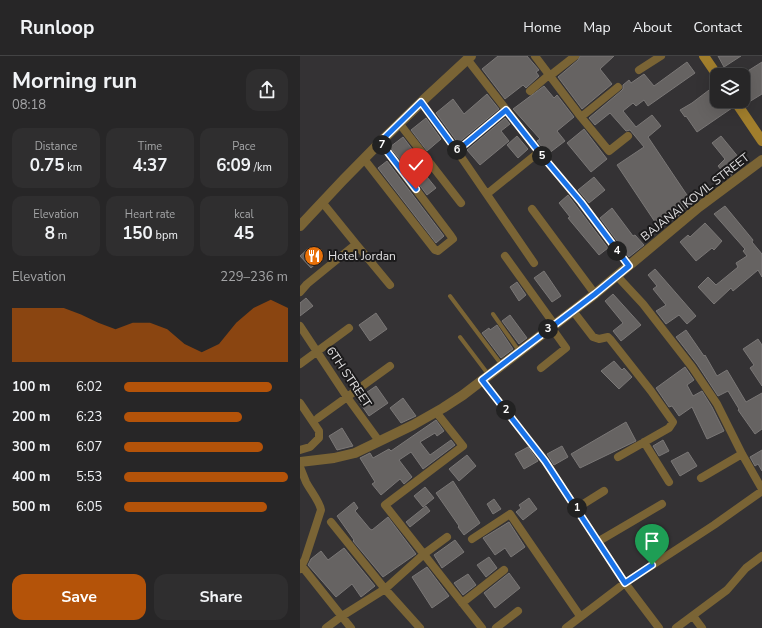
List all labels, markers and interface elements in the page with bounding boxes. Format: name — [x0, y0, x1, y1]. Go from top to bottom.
text: Runloop — [20, 15, 94, 41]
text: Home — [523, 18, 561, 37]
text: Map — [583, 18, 611, 37]
text: About — [633, 18, 672, 37]
text: Contact — [694, 18, 742, 37]
text: Morning run — [12, 66, 137, 96]
map controls — [710, 68, 750, 108]
button: layers — [710, 68, 750, 108]
button: share — [246, 69, 288, 111]
text: 08:18 — [12, 96, 46, 114]
pin: 7 — [372, 135, 392, 155]
text: 7 — [379, 137, 385, 152]
text: Distance — [35, 139, 77, 154]
text: Time — [138, 139, 162, 154]
text: Pace — [232, 139, 256, 154]
pin: 6 — [447, 140, 467, 160]
text: 6 — [454, 142, 460, 157]
pin: 5 — [532, 146, 552, 166]
pin — [399, 148, 433, 189]
text: 5 — [539, 148, 545, 163]
street label: BAJANAI KOVIL STREET — [637, 149, 753, 245]
text: 0.75 — [30, 154, 65, 177]
text: 4:37 — [133, 154, 167, 177]
text: 6:09 — [216, 154, 251, 177]
icon: check — [405, 154, 427, 176]
text: km — [65, 160, 82, 175]
text: /km — [251, 160, 272, 175]
text: Elevation — [33, 207, 79, 222]
text: Heart rate — [125, 207, 175, 222]
text: kcal — [234, 207, 254, 222]
text: 8 — [45, 222, 55, 245]
text: 150 — [122, 222, 153, 245]
text: 45 — [234, 222, 254, 245]
text: m — [55, 228, 67, 243]
text: bpm — [153, 228, 178, 243]
pin: 4 — [607, 241, 627, 261]
text: 4 — [614, 243, 620, 258]
restaurant icon: Hotel Jordan — [303, 245, 325, 267]
place label: Hotel Jordan — [328, 248, 396, 264]
text: Elevation — [12, 268, 66, 286]
text: 229–236 m — [220, 268, 288, 286]
pin: 3 — [538, 319, 558, 339]
text: 3 — [545, 321, 551, 336]
street label: 6TH STREET — [323, 343, 376, 411]
text: 100 m — [12, 378, 50, 396]
text: 6:02 — [76, 378, 102, 396]
pin: 2 — [496, 400, 516, 420]
text: 2 — [503, 402, 509, 417]
text: 200 m — [12, 408, 50, 426]
text: 6:23 — [76, 408, 102, 426]
text: 300 m — [12, 438, 50, 456]
text: 6:07 — [76, 438, 102, 456]
text: 400 m — [12, 468, 50, 486]
text: 5:53 — [76, 468, 102, 486]
text: 500 m — [12, 498, 50, 516]
text: 6:05 — [76, 498, 102, 516]
pin: 1 — [567, 498, 587, 518]
text: 1 — [574, 500, 580, 515]
pin — [635, 524, 669, 565]
icon: arrive — [641, 530, 663, 552]
button: Save — [12, 574, 146, 620]
button: Share — [154, 574, 288, 620]

